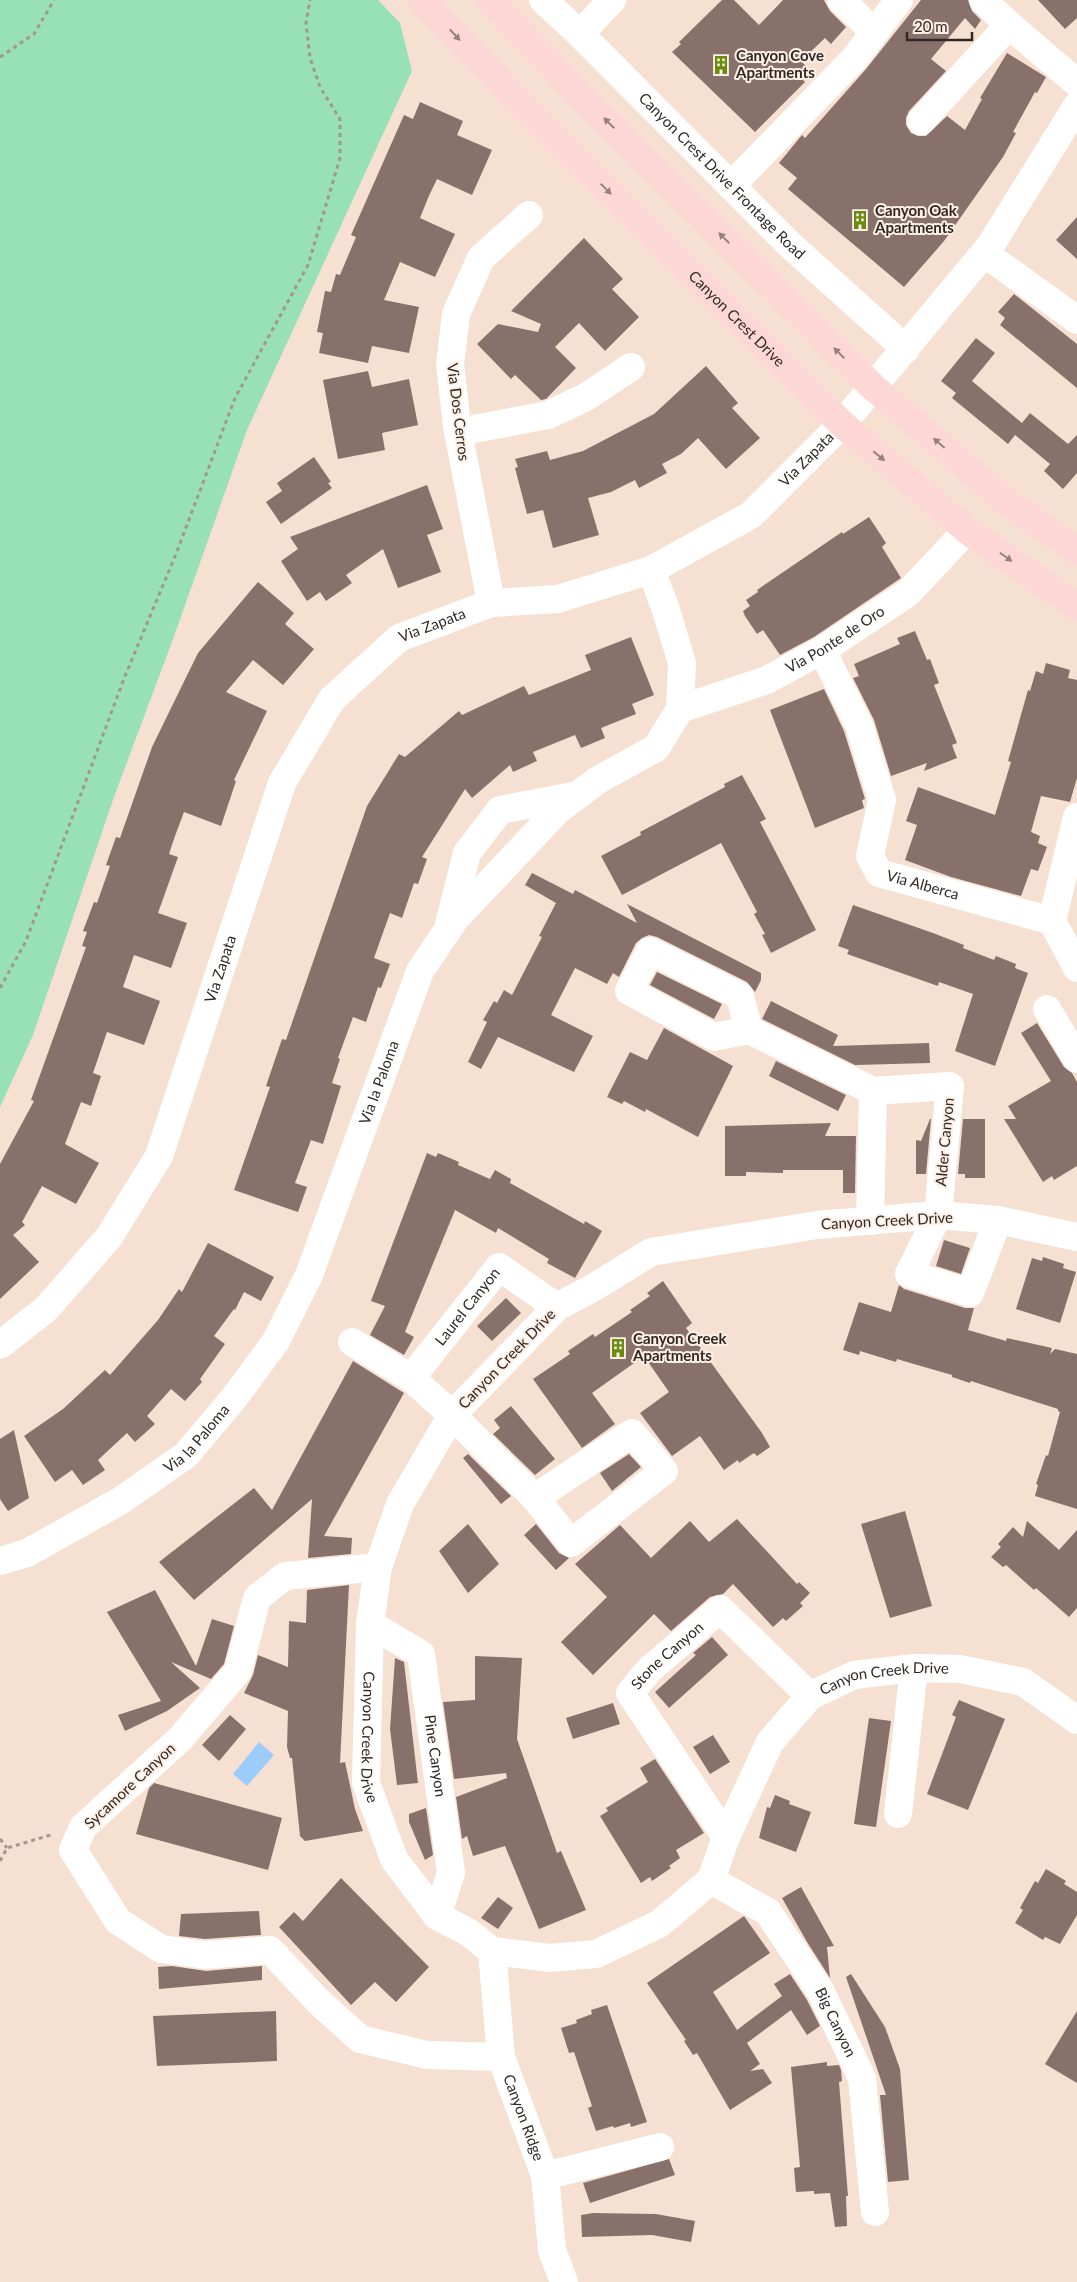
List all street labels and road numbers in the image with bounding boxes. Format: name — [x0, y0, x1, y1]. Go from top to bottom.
street label: Canyon Crest Drive Frontage Road — [636, 89, 809, 262]
street label: Canyon Crest Drive — [685, 266, 789, 370]
street label: Via Dos Cerros — [444, 362, 474, 462]
street label: Via Zapata — [775, 428, 837, 490]
street label: Via Ponte de Oro — [782, 601, 888, 676]
street label: Via Zapata — [396, 604, 468, 645]
street label: Via Alberca — [885, 866, 961, 903]
street label: Via Zapata — [200, 933, 239, 1005]
street label: Via la Paloma — [355, 1038, 402, 1127]
street label: Alder Canyon — [931, 1097, 957, 1187]
street label: Canyon Creek Drive — [821, 1208, 953, 1232]
street label: Laurel Canyon — [430, 1264, 503, 1349]
street label: Canyon Creek Drive — [454, 1304, 559, 1412]
street label: Via la Paloma — [160, 1400, 233, 1476]
street label: Stone Canyon — [627, 1617, 707, 1693]
street label: Canyon Creek Drive — [816, 1658, 949, 1698]
street label: Canyon Creek Drive — [358, 1671, 382, 1805]
street label: Pine Canyon — [421, 1713, 450, 1798]
street label: Sycamore Canyon — [80, 1739, 178, 1832]
street label: Big Canyon — [812, 1984, 861, 2060]
street label: Canyon Ridge — [500, 2072, 549, 2163]

